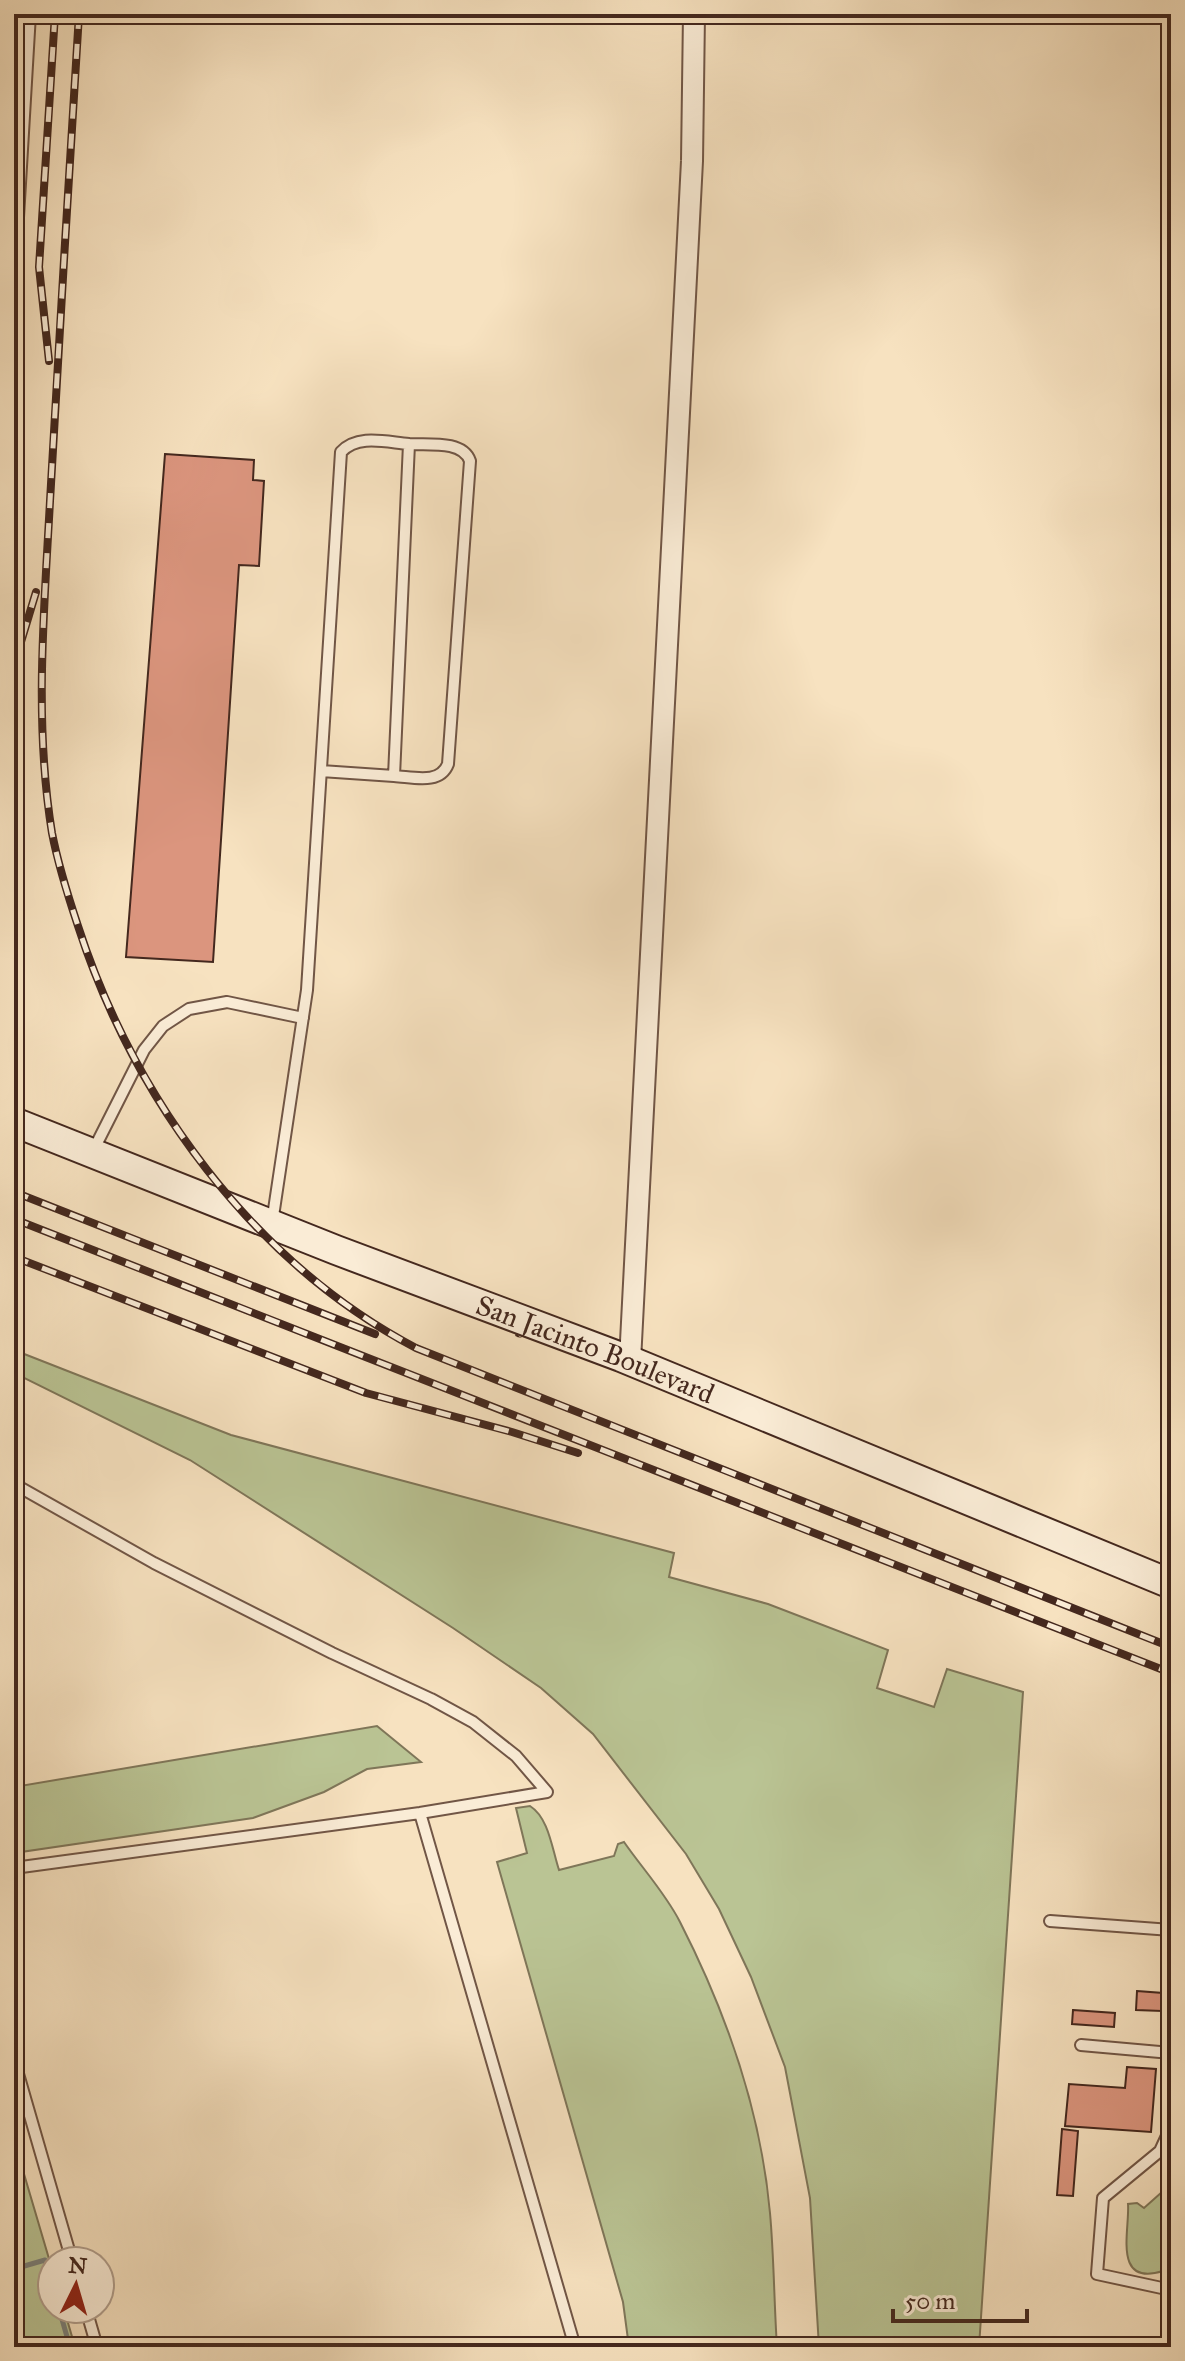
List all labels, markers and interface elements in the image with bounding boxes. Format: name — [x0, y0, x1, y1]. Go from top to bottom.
street label: San Jacinto Boulevard — [471, 1287, 719, 1412]
north arrow — [36, 2245, 116, 2325]
text: N — [67, 2251, 89, 2280]
scale bar — [893, 2273, 1027, 2323]
text: 50 m — [905, 2286, 955, 2316]

